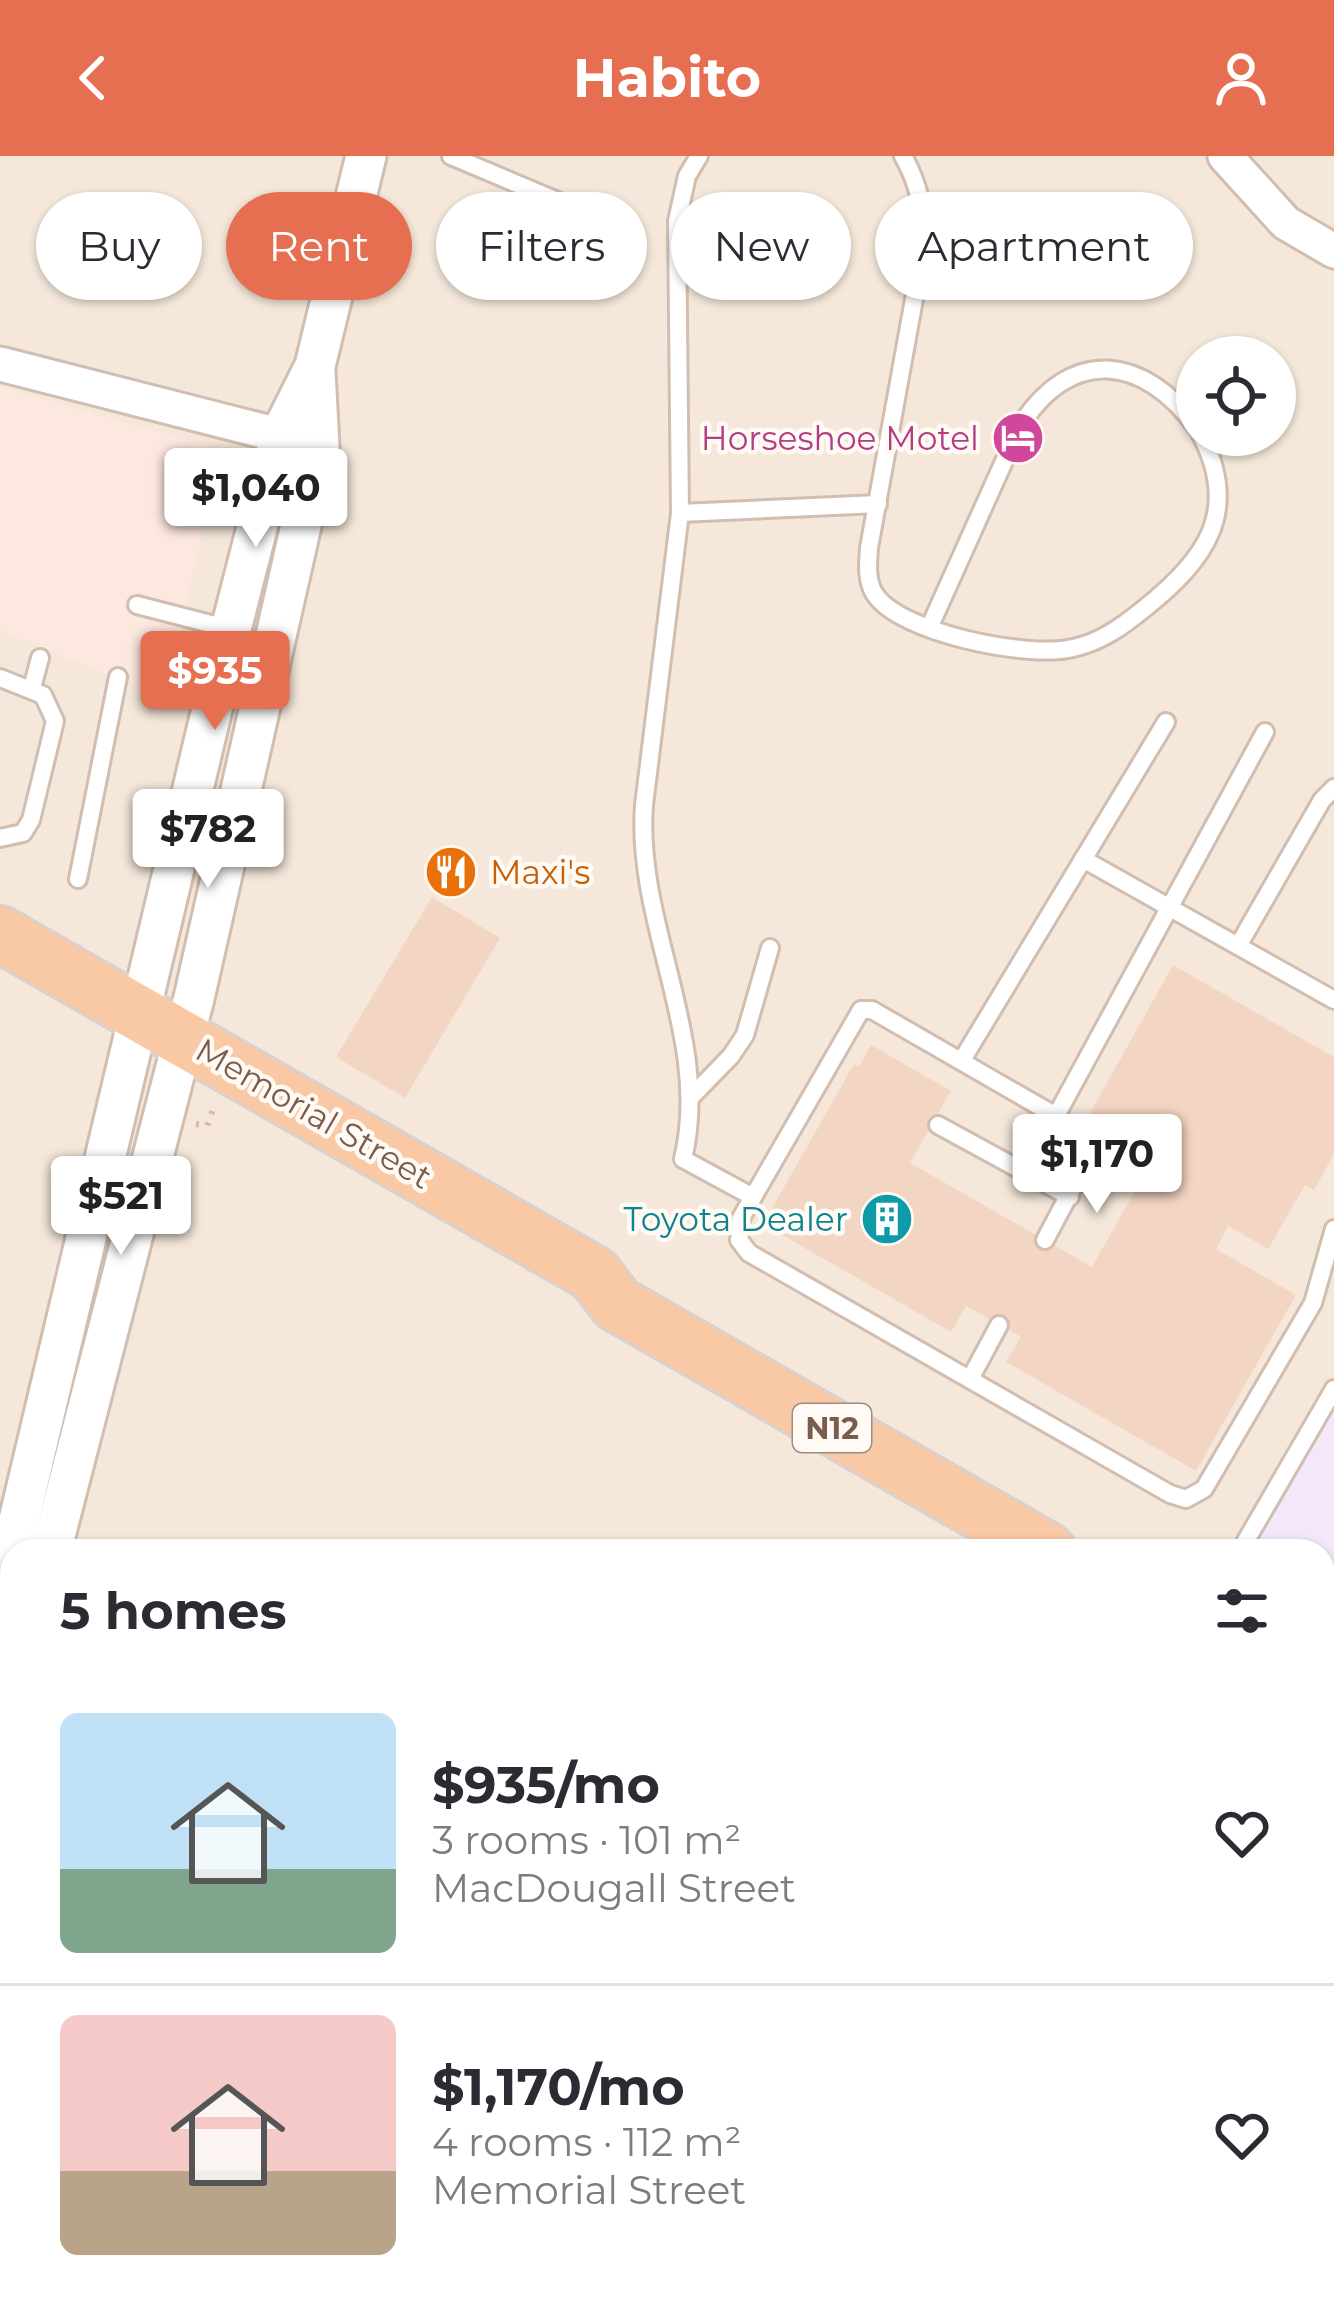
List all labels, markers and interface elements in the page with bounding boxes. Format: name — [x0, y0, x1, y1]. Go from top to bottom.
icon: back — [60, 45, 126, 111]
text: Habito — [573, 45, 761, 111]
icon: person — [1208, 45, 1274, 111]
chip: Buy — [36, 192, 202, 300]
chip: Rent — [226, 192, 412, 300]
chip: Filters — [436, 192, 647, 300]
chip: New — [671, 192, 851, 300]
chip: Apartment — [875, 192, 1193, 300]
map controls — [1176, 336, 1296, 456]
button: locate — [1176, 336, 1296, 456]
hotel icon: Horseshoe Motel — [990, 410, 1046, 466]
place label: Horseshoe Motel — [701, 418, 979, 458]
pin: $1,040 — [158, 448, 354, 550]
text: $1,040 — [191, 463, 321, 511]
pin: $935 — [144, 631, 286, 733]
text: $935 — [168, 646, 262, 694]
pin: $782 — [137, 789, 279, 891]
text: $782 — [160, 804, 256, 852]
restaurant icon: Maxi's — [423, 844, 479, 900]
place label: Maxi's — [490, 852, 590, 892]
street label: Memorial Street — [189, 1029, 439, 1197]
pin: $1,170 — [999, 1114, 1195, 1216]
text: $1,170 — [1040, 1129, 1154, 1177]
pin: $521 — [50, 1156, 192, 1258]
text: $521 — [78, 1171, 164, 1219]
building icon: Toyota Dealer — [859, 1191, 915, 1247]
place label: Toyota Dealer — [624, 1199, 848, 1239]
road number: N12 — [793, 1404, 871, 1452]
icon: filters — [1209, 1578, 1275, 1644]
text: 5 homes — [60, 1580, 287, 1642]
text: $935/mo — [432, 1754, 660, 1816]
icon: home — [156, 1761, 300, 1905]
icon: heart — [1209, 1800, 1275, 1866]
text: 3 rooms · 101 m² — [432, 1816, 741, 1864]
text: MacDougall Street — [432, 1864, 796, 1912]
text: $1,170/mo — [432, 2056, 685, 2118]
icon: home — [156, 2063, 300, 2207]
icon: heart — [1209, 2102, 1275, 2168]
text: 4 rooms · 112 m² — [432, 2118, 741, 2166]
text: Memorial Street — [432, 2166, 746, 2214]

